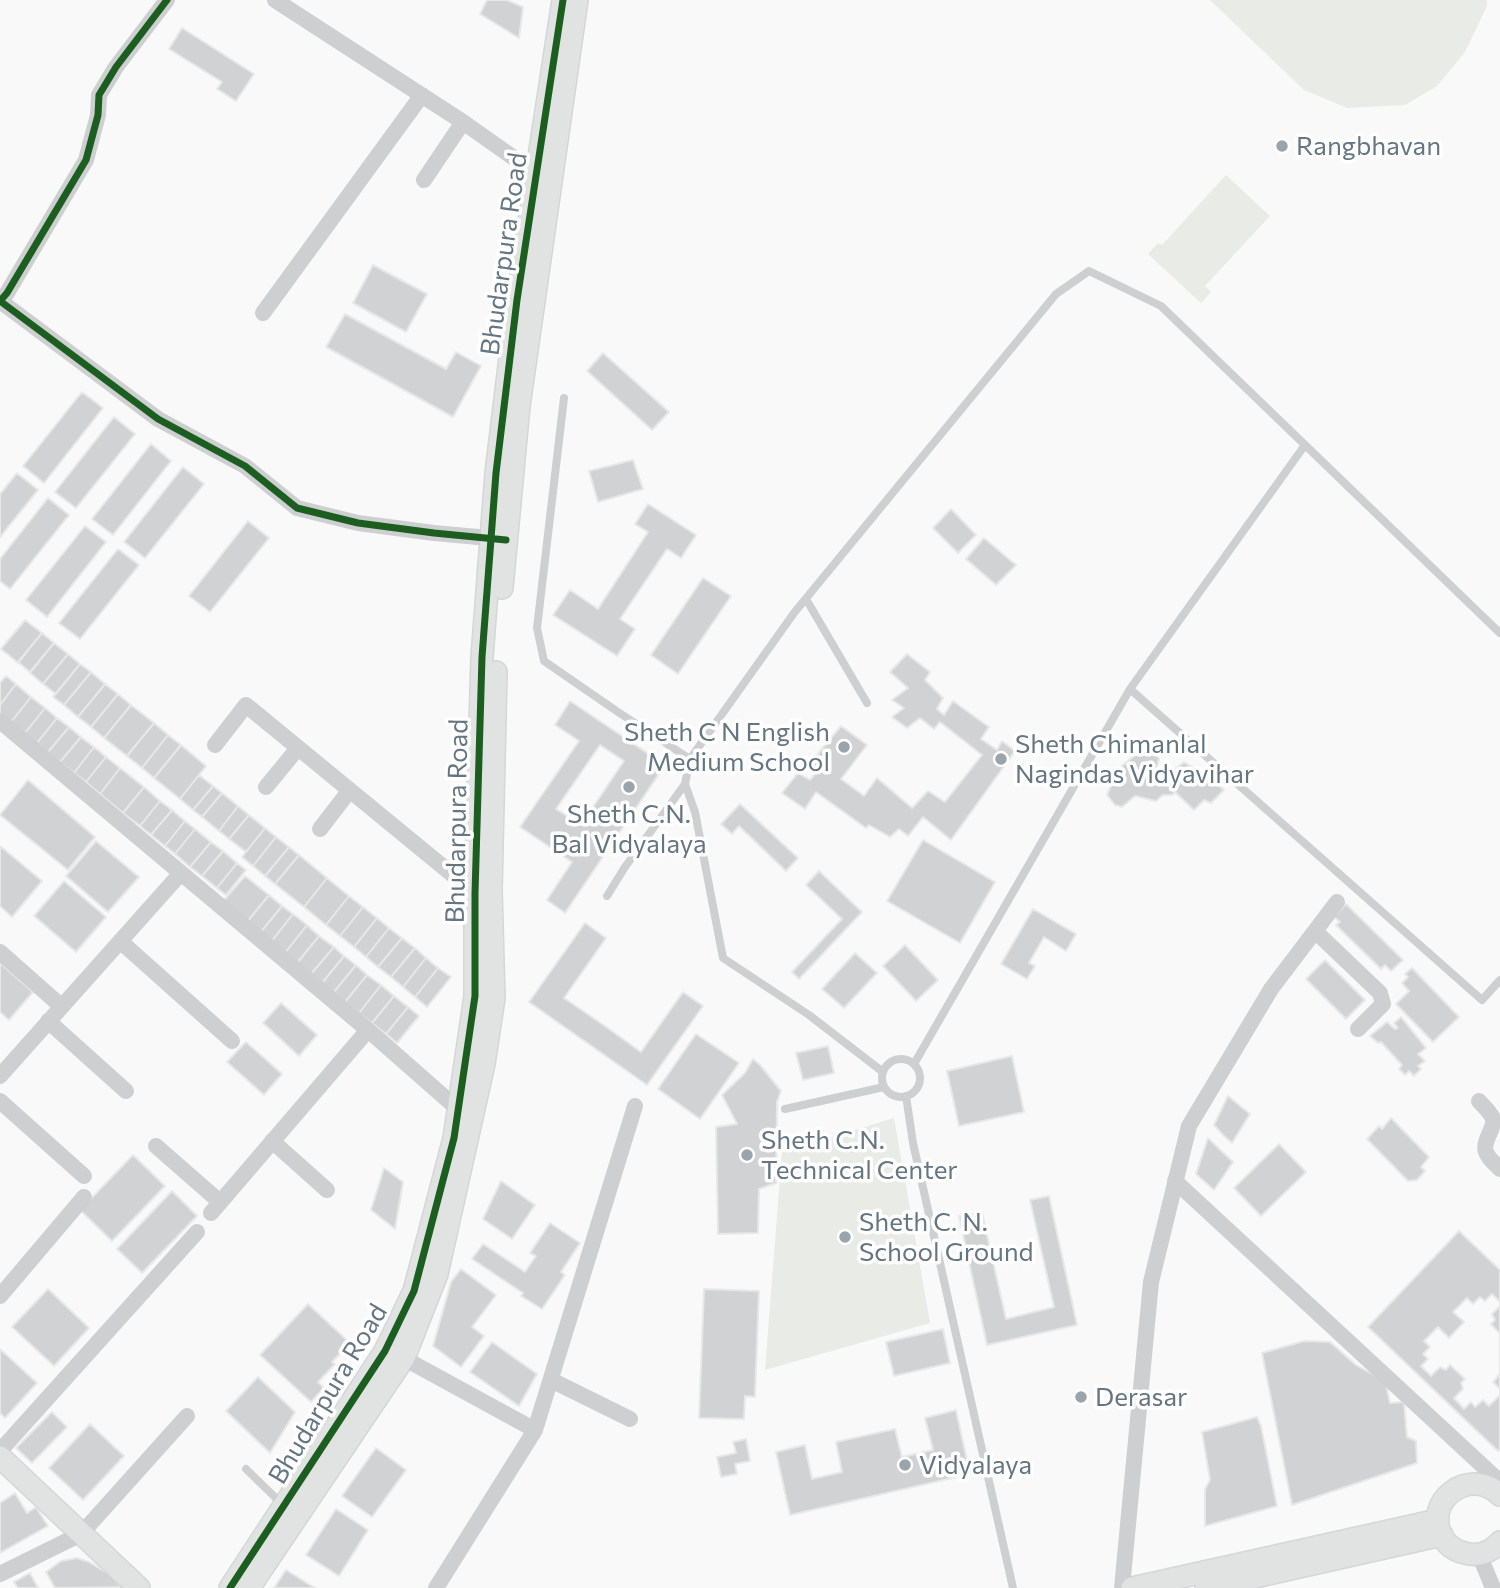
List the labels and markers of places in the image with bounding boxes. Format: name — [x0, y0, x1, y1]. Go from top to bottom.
place label: Rangbhavan — [1296, 130, 1441, 162]
marker: Rangbhavan — [1274, 138, 1290, 154]
place label: Sheth C N English Medium School — [624, 716, 830, 778]
place label: Sheth Chimanlal Nagindas Vidyavihar — [1015, 728, 1254, 790]
marker: Sheth C N English Medium School — [836, 739, 852, 755]
marker: Sheth Chimanlal Nagindas Vidyavihar — [993, 751, 1009, 767]
marker: Sheth C.N. Bal Vidyalaya — [621, 779, 637, 795]
place label: Sheth C.N. Bal Vidyalaya — [551, 798, 707, 860]
place label: Sheth C.N. Technical Center — [761, 1124, 958, 1186]
marker: Sheth C.N. Technical Center — [739, 1147, 755, 1163]
place label: Sheth C. N. School Ground — [859, 1206, 1034, 1268]
marker: Sheth C. N. School Ground — [837, 1229, 853, 1245]
place label: Derasar — [1095, 1381, 1187, 1413]
marker: Derasar — [1073, 1389, 1089, 1405]
place label: Vidyalaya — [919, 1449, 1032, 1481]
marker: Vidyalaya — [897, 1457, 913, 1473]

